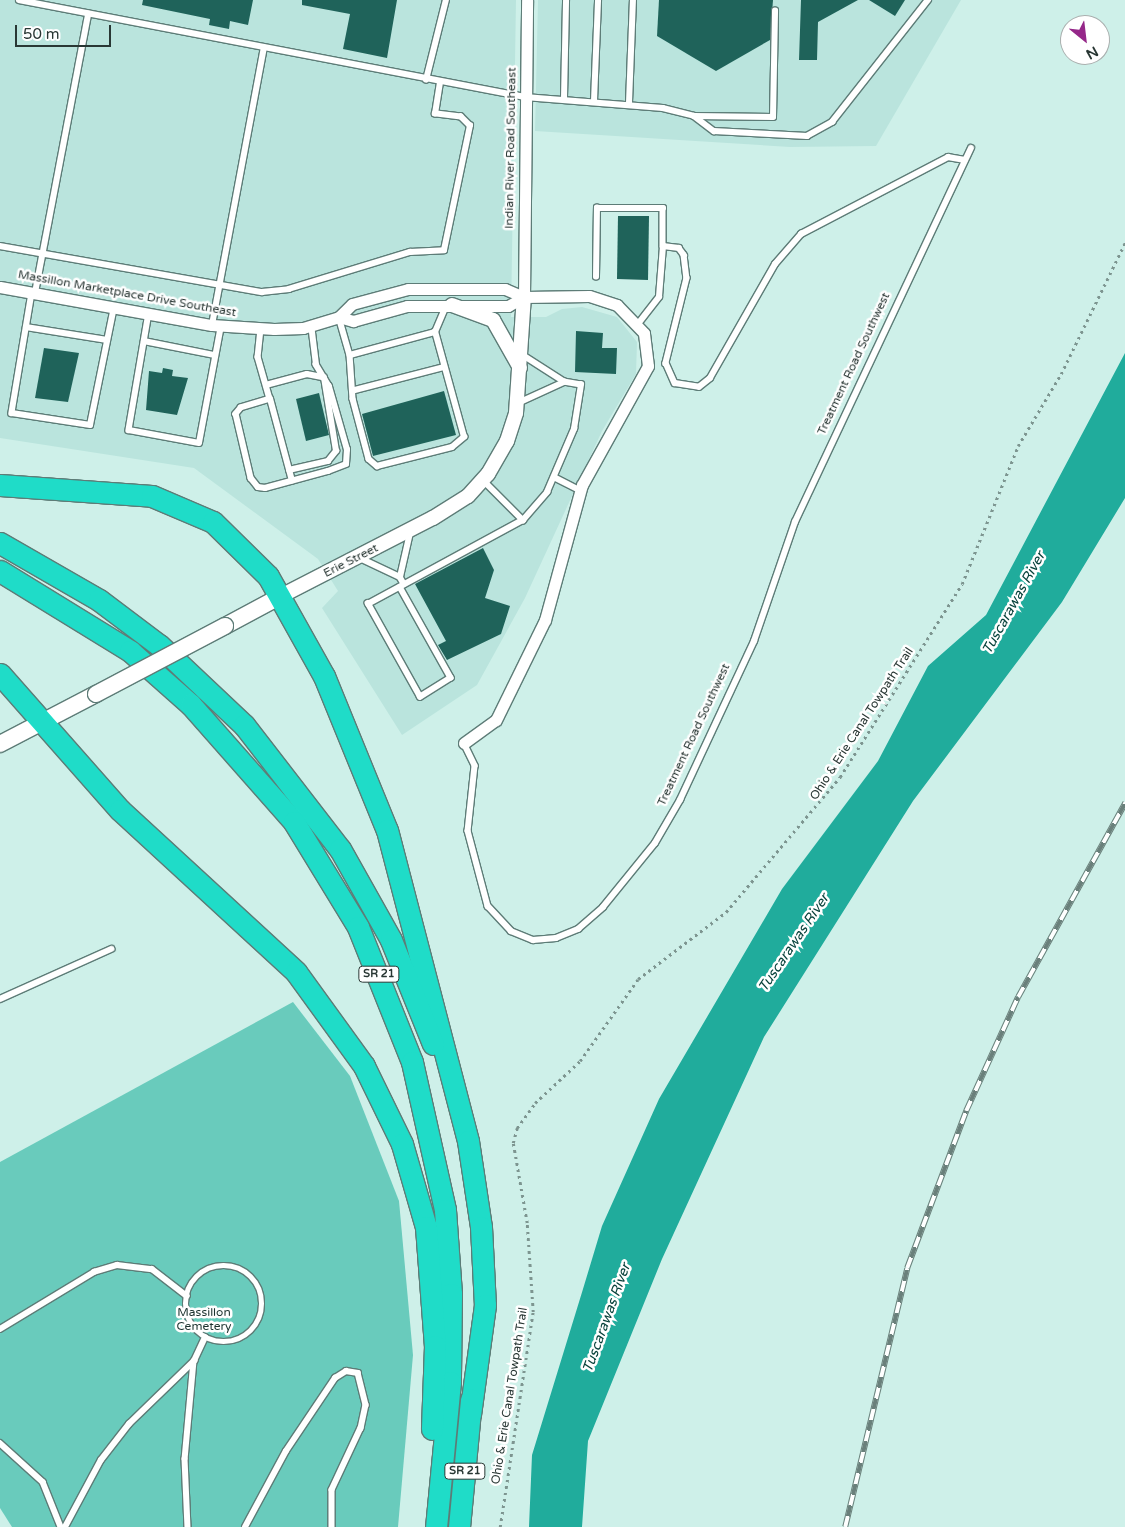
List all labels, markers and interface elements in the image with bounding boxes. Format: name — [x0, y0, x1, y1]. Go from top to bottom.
scale bar — [18, 15, 114, 47]
north arrow — [1060, 15, 1110, 65]
text: 50 m — [23, 25, 60, 43]
text: N — [1083, 43, 1101, 63]
street label: Indian River Road Southeast — [502, 67, 520, 229]
street label: Massillon Marketplace Drive Southeast — [17, 268, 237, 320]
street label: Treatment Road Southwest — [815, 291, 893, 437]
street label: Erie Street — [321, 541, 381, 581]
water label: Tuscarawas River — [979, 549, 1049, 657]
street label: Ohio & Erie Canal Towpath Trail — [807, 645, 917, 803]
street label: Treatment Road Southwest — [655, 662, 733, 808]
water label: Tuscarawas River — [755, 891, 833, 995]
road number: SR 21 — [358, 966, 400, 982]
water label: Tuscarawas River — [579, 1261, 635, 1375]
park label: Massillon Cemetery — [176, 1306, 232, 1334]
street label: Ohio & Erie Canal Towpath Trail — [489, 1307, 531, 1485]
road number: SR 21 — [444, 1462, 486, 1480]

